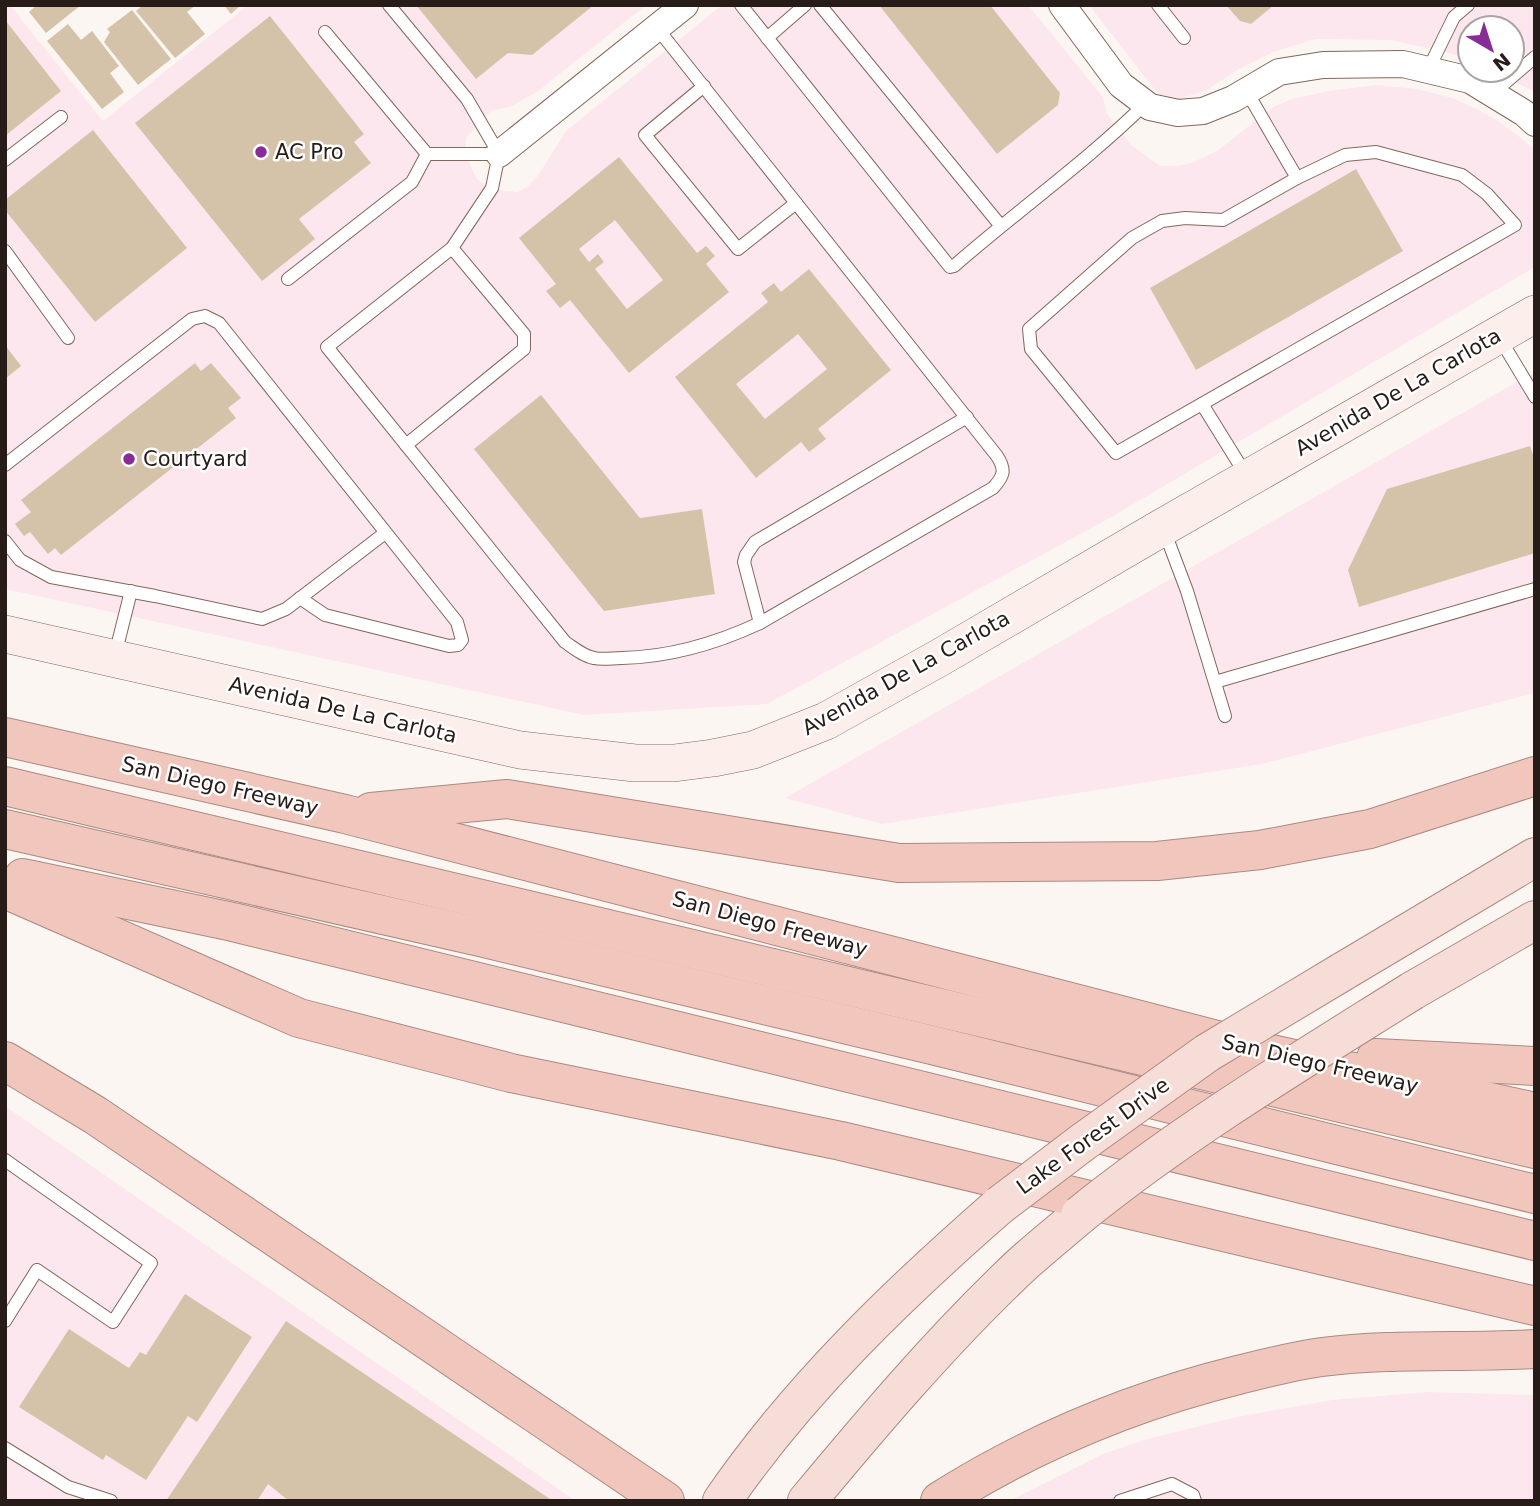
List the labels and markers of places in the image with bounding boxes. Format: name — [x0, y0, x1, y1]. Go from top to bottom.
place label: AC Pro — [275, 140, 344, 164]
marker: AC Pro — [253, 144, 269, 160]
place label: Courtyard — [143, 447, 248, 471]
marker: Courtyard — [121, 451, 137, 467]

